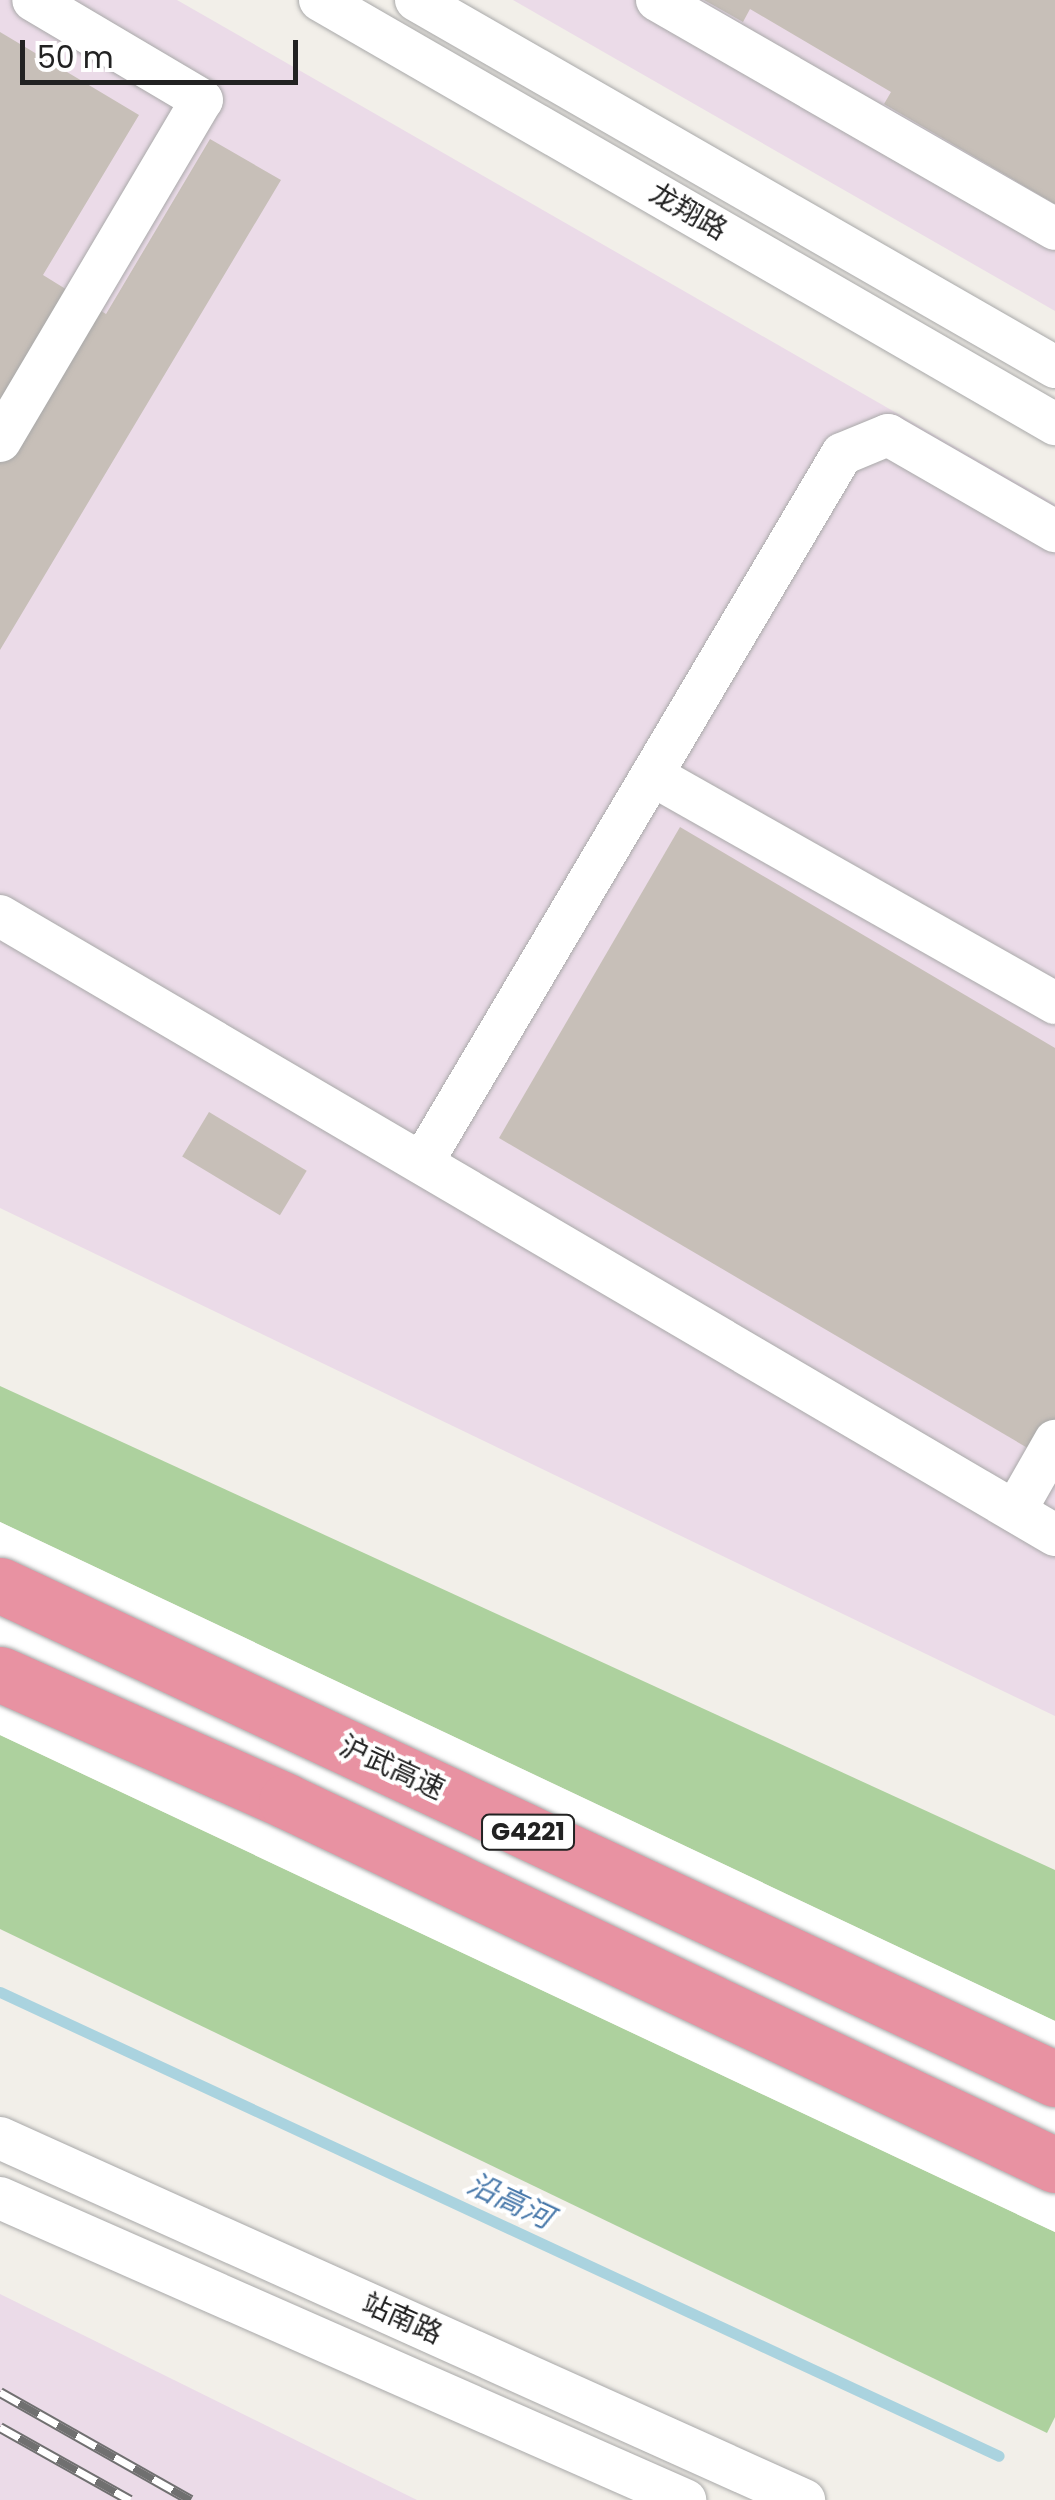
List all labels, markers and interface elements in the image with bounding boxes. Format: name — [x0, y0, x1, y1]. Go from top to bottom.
scale bar — [25, 20, 302, 82]
text: 50 m — [37, 36, 114, 79]
street label: 龙翔路 — [643, 176, 733, 248]
street label: 沪武高速 — [334, 1729, 450, 1807]
road number: G4221 — [480, 1812, 576, 1852]
water label: 沿高河 — [462, 2166, 558, 2236]
street label: 站南路 — [357, 2287, 447, 2351]

